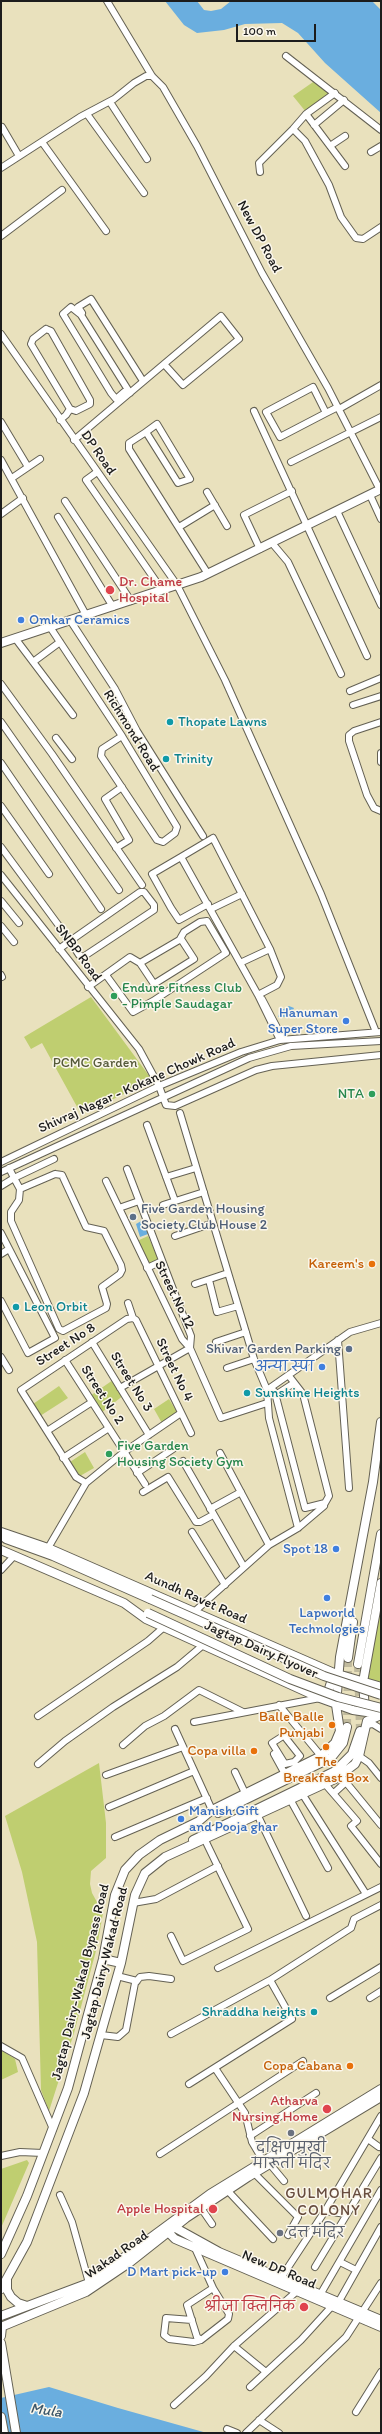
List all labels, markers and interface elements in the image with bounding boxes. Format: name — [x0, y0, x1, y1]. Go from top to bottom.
scale bar — [238, 16, 318, 42]
text: 100 m — [243, 24, 276, 38]
street label: New DP Road — [233, 198, 285, 276]
street label: DP Road — [77, 427, 119, 479]
place label: Dr. Chame Hospital — [119, 574, 182, 606]
marker: Dr. Chame Hospital — [104, 584, 116, 596]
place label: Omkar Ceramics — [29, 612, 130, 628]
marker: Omkar Ceramics — [16, 615, 26, 625]
street label: Richmond Road — [99, 687, 163, 775]
place label: Thopate Lawns — [178, 714, 267, 730]
marker: Thopate Lawns — [165, 717, 175, 727]
place label: Trinity — [174, 751, 213, 767]
marker: Trinity — [161, 754, 171, 764]
street label: SNBP Road — [51, 921, 105, 985]
place label: Endure Fitness Club - Pimple Saudagar — [122, 980, 242, 1012]
marker: Endure Fitness Club - Pimple Saudagar — [109, 991, 119, 1001]
place label: Hanuman Super Store — [268, 1005, 338, 1038]
marker: Hanuman Super Store — [341, 1016, 351, 1026]
street label: Shivraj Nagar - Kokane Chowk Road — [36, 1035, 238, 1137]
park label: PCMC Garden — [53, 1055, 137, 1071]
place label: NTA — [338, 1086, 364, 1102]
marker: NTA — [367, 1089, 377, 1099]
place label: Five Garden Housing Society Club House 2 — [141, 1201, 267, 1234]
marker: Five Garden Housing Society Club House 2 — [128, 1212, 138, 1222]
place label: Kareem's — [309, 1256, 364, 1272]
street label: Street No 12 — [150, 1258, 198, 1332]
marker: Kareem's — [367, 1259, 377, 1269]
place label: Leon Orbit — [24, 1299, 88, 1315]
marker: Leon Orbit — [11, 1302, 21, 1312]
street label: Street No 8 — [33, 1320, 99, 1370]
street label: Street No 4 — [151, 1336, 197, 1404]
place label: Shivar Garden Parking — [206, 1341, 341, 1357]
marker: Shivar Garden Parking — [344, 1344, 354, 1354]
street label: Street No 3 — [106, 1349, 156, 1415]
place label: अन्या स्पा — [254, 1359, 314, 1375]
street label: Street No 2 — [77, 1362, 127, 1428]
marker: अन्या स्पा — [317, 1362, 327, 1372]
place label: Sunshine Heights — [255, 1385, 359, 1401]
marker: Sunshine Heights — [242, 1388, 252, 1398]
place label: Five Garden Housing Society Gym — [117, 1438, 244, 1470]
marker: Five Garden Housing Society Gym — [104, 1449, 114, 1459]
place label: Spot 18 — [283, 1541, 328, 1557]
marker: Spot 18 — [331, 1544, 341, 1554]
street label: Aundh Ravet Road — [142, 1568, 250, 1628]
marker: Lapworld Technologies — [322, 1593, 332, 1603]
place label: Lapworld Technologies — [289, 1605, 365, 1638]
street label: Jagtap Dairy Flyover — [202, 1617, 320, 1683]
place label: Balle Balle Punjabi — [259, 1709, 324, 1742]
marker: Balle Balle Punjabi — [327, 1720, 337, 1730]
marker: The Breakfast Box — [321, 1742, 331, 1752]
place label: Copa villa — [188, 1743, 246, 1759]
marker: Copa villa — [249, 1746, 259, 1756]
place label: The Breakfast Box — [283, 1754, 369, 1786]
place label: Manish Gift and Pooja ghar — [189, 1803, 278, 1836]
marker: Manish Gift and Pooja ghar — [176, 1814, 186, 1824]
street label: Jagtap Dairy-Wakad Bypass Road — [48, 1882, 114, 2082]
street label: Jagtap Dairy-Wakad Road — [78, 1885, 132, 2041]
place label: Shraddha heights — [202, 2004, 306, 2020]
marker: Shraddha heights — [309, 2007, 319, 2017]
place label: Copa Cabana — [263, 2058, 342, 2074]
marker: Copa Cabana — [345, 2061, 355, 2071]
place label: Atharva Nursing Home — [232, 2093, 318, 2126]
marker: Atharva Nursing Home — [321, 2103, 333, 2115]
marker: दक्षिणमुखी मारूती मंदिर — [286, 2128, 296, 2138]
place label: दक्षिणमुखी मारूती मंदिर — [252, 2140, 330, 2172]
district label: GULMOHAR COLONY — [285, 2185, 373, 2220]
place label: Apple Hospital — [117, 2201, 204, 2217]
marker: Apple Hospital — [207, 2203, 219, 2215]
place label: दत्त मंदिर — [288, 2225, 344, 2241]
street label: Wakad Road — [82, 2227, 152, 2283]
marker: दत्त मंदिर — [275, 2228, 285, 2238]
street label: New DP Road — [239, 2247, 319, 2293]
place label: D Mart pick-up — [127, 2264, 217, 2280]
marker: D Mart pick-up — [220, 2267, 230, 2277]
place label: श्रीजा क्लिनिक — [204, 2299, 295, 2315]
marker: श्रीजा क्लिनिक — [298, 2301, 310, 2313]
water label: Mula — [29, 2400, 63, 2422]

